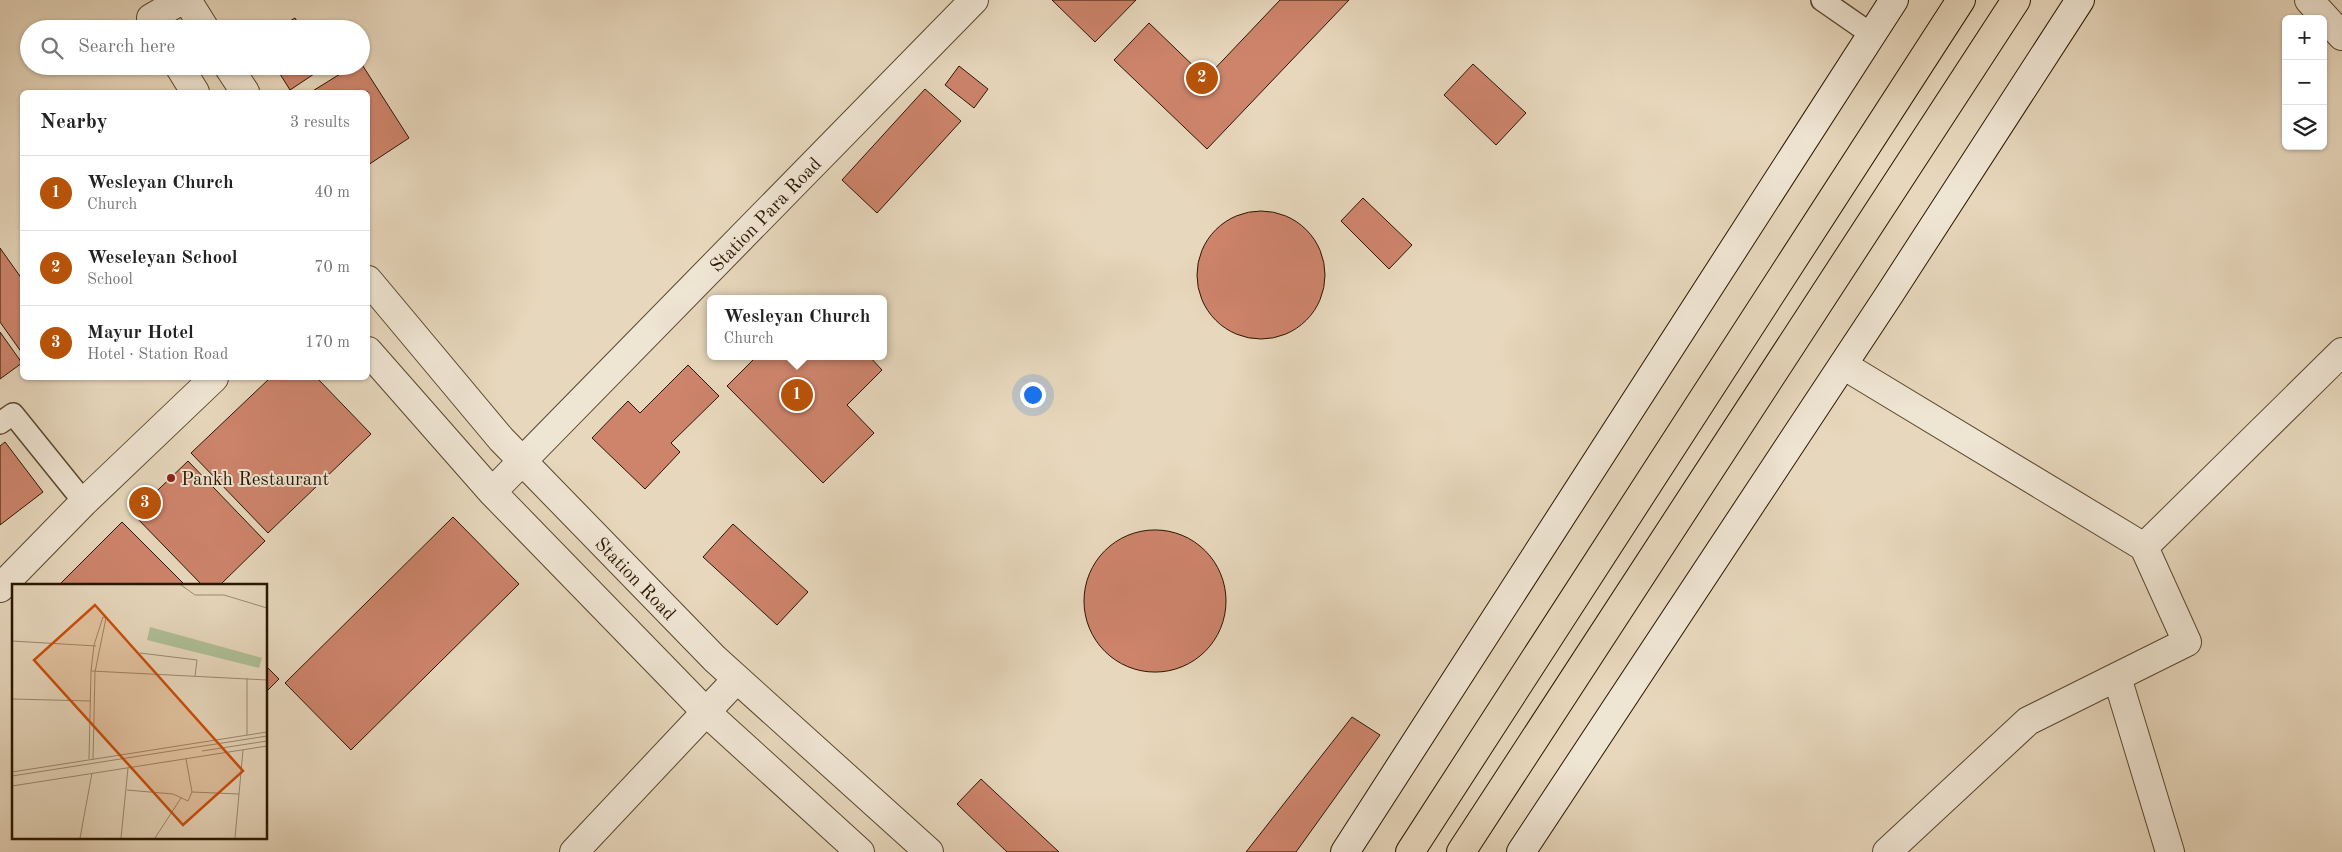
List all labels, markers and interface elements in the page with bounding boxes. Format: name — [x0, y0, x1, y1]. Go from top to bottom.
map controls — [2282, 15, 2327, 150]
button: + — [2282, 15, 2327, 60]
search box — [20, 20, 370, 75]
icon: search — [38, 34, 66, 62]
text: Search here — [78, 38, 175, 57]
pin: 2 — [1186, 59, 1218, 97]
button: − — [2282, 60, 2327, 105]
button: layers — [2282, 105, 2327, 150]
text: Nearby — [40, 112, 108, 133]
text: 3 results — [290, 115, 350, 131]
street label: Station Para Road — [708, 155, 826, 277]
text: Wesleyan Church — [87, 174, 234, 193]
text: 1 — [51, 185, 61, 201]
text: 40 m — [314, 185, 350, 201]
text: Church — [87, 197, 137, 213]
text: Weseleyan School — [87, 249, 238, 268]
text: 2 — [51, 260, 61, 276]
text: 70 m — [314, 260, 350, 276]
text: School — [87, 272, 133, 288]
popup — [707, 295, 887, 360]
text: Wesleyan Church — [724, 308, 870, 327]
text: Mayur Hotel — [87, 324, 194, 343]
text: Church — [724, 331, 774, 347]
text: 3 — [51, 335, 61, 351]
text: 170 m — [305, 335, 350, 351]
text: Hotel · Station Road — [87, 347, 228, 363]
pin: 1 — [781, 376, 813, 414]
your location — [1020, 382, 1046, 408]
place label: Pankh Restaurant — [181, 471, 329, 490]
marker: Pankh Restaurant — [165, 472, 177, 484]
pin: 3 — [129, 484, 161, 522]
street label: Station Road — [590, 535, 678, 625]
inset map — [12, 584, 268, 840]

